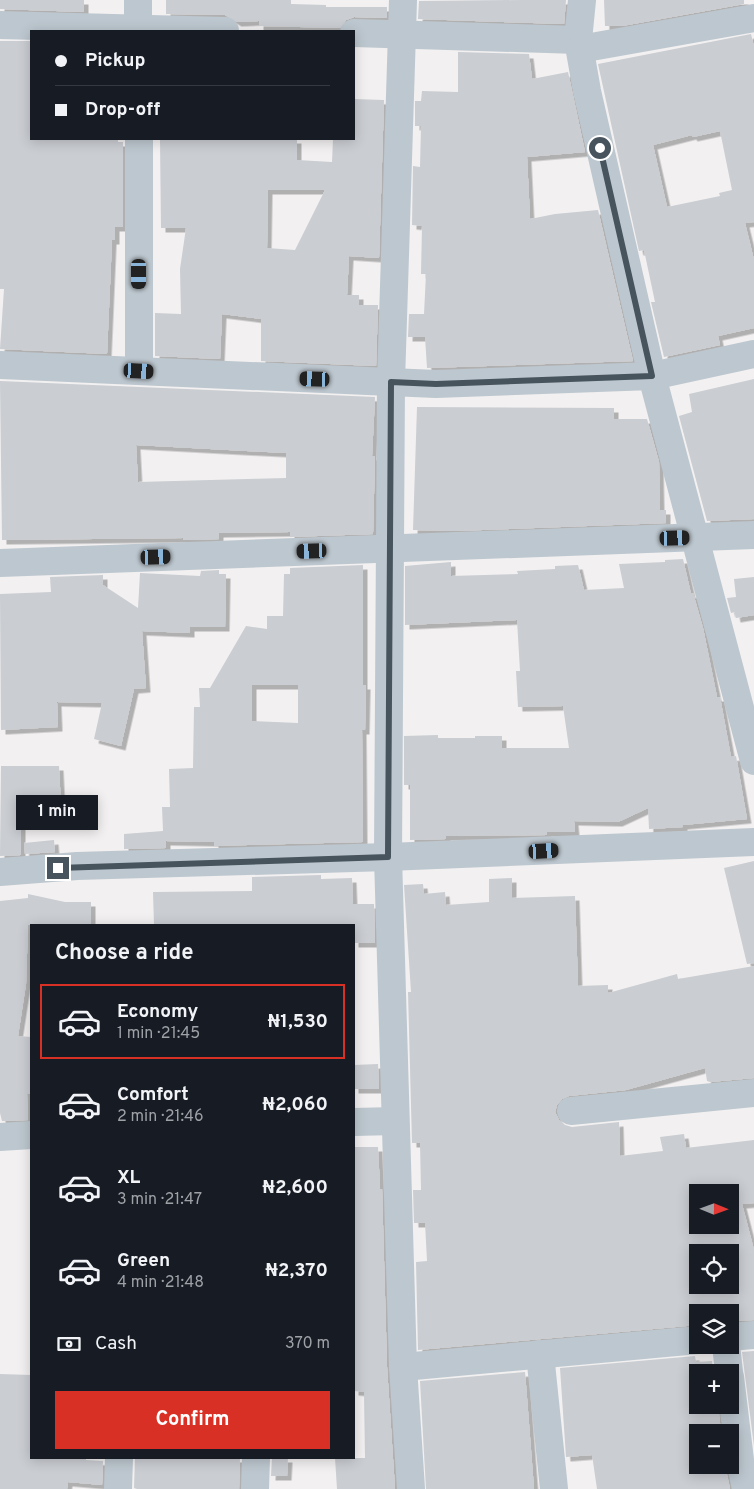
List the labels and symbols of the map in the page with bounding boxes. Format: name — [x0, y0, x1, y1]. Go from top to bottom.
route start — [589, 137, 611, 159]
car — [131, 259, 146, 289]
car — [123, 363, 154, 379]
car — [299, 371, 330, 387]
car — [659, 530, 690, 546]
car — [296, 543, 327, 559]
car — [140, 549, 171, 565]
callout: 1 min — [17, 796, 99, 830]
car — [528, 843, 559, 859]
route end — [47, 857, 69, 879]
north arrow — [689, 1184, 739, 1234]

